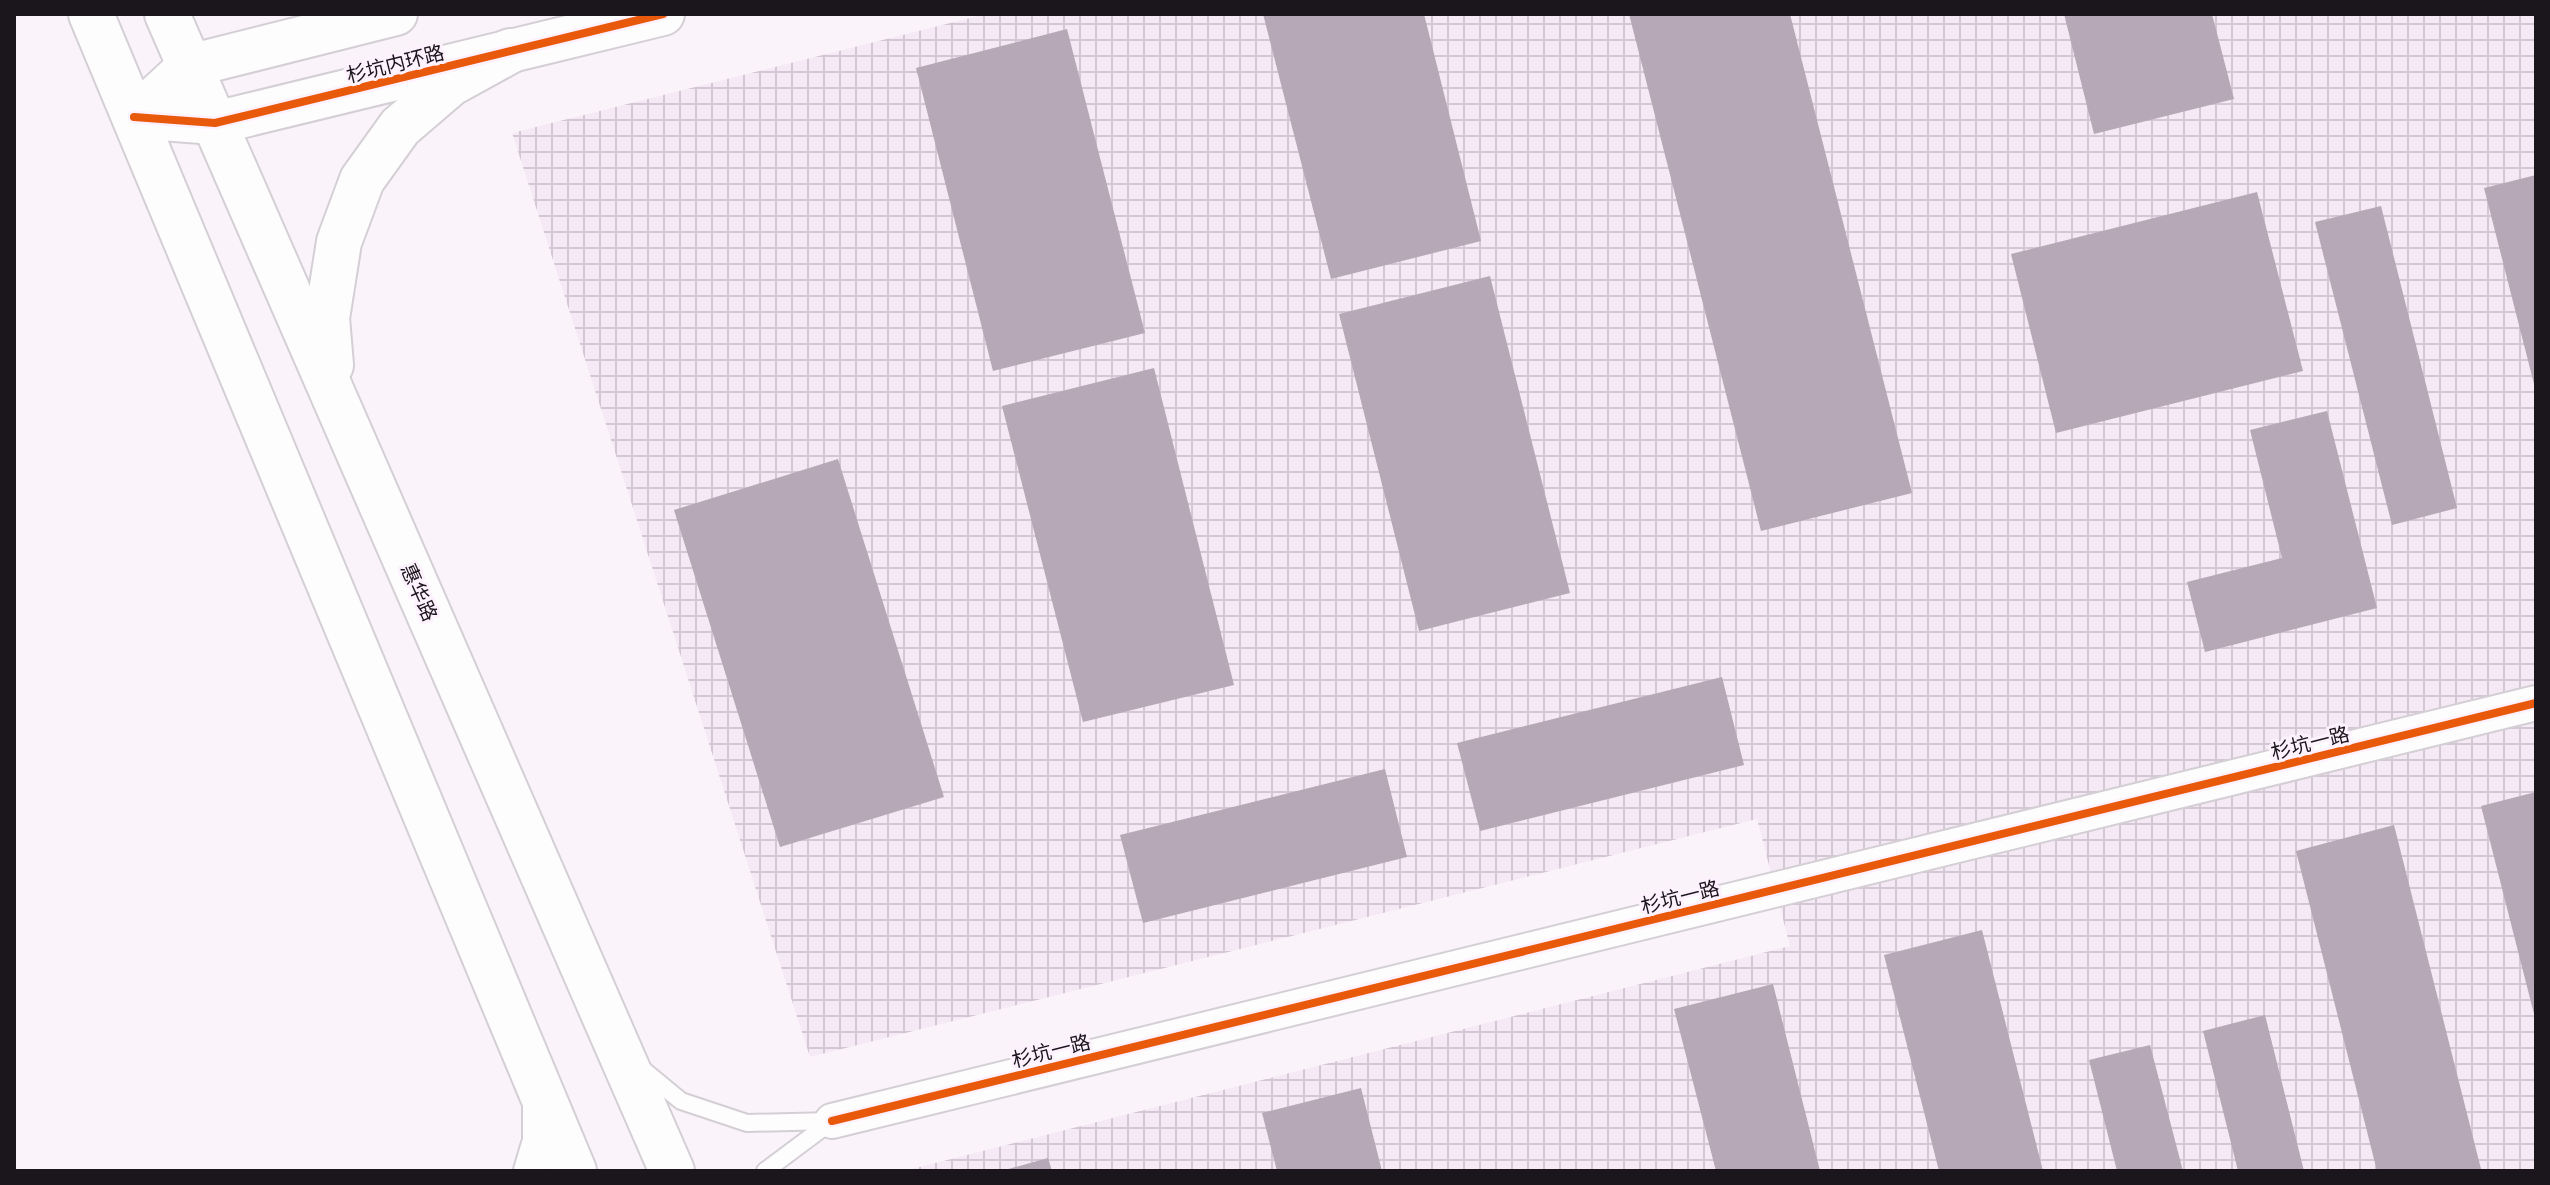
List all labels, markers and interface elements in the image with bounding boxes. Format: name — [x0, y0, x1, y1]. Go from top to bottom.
street label: 杉坑内环路 — [344, 39, 446, 87]
street label: 惠华路 — [397, 560, 443, 624]
street label: 杉坑一路 — [2268, 721, 2352, 763]
street label: 杉坑一路 — [1638, 875, 1722, 917]
street label: 杉坑一路 — [1009, 1029, 1093, 1071]

